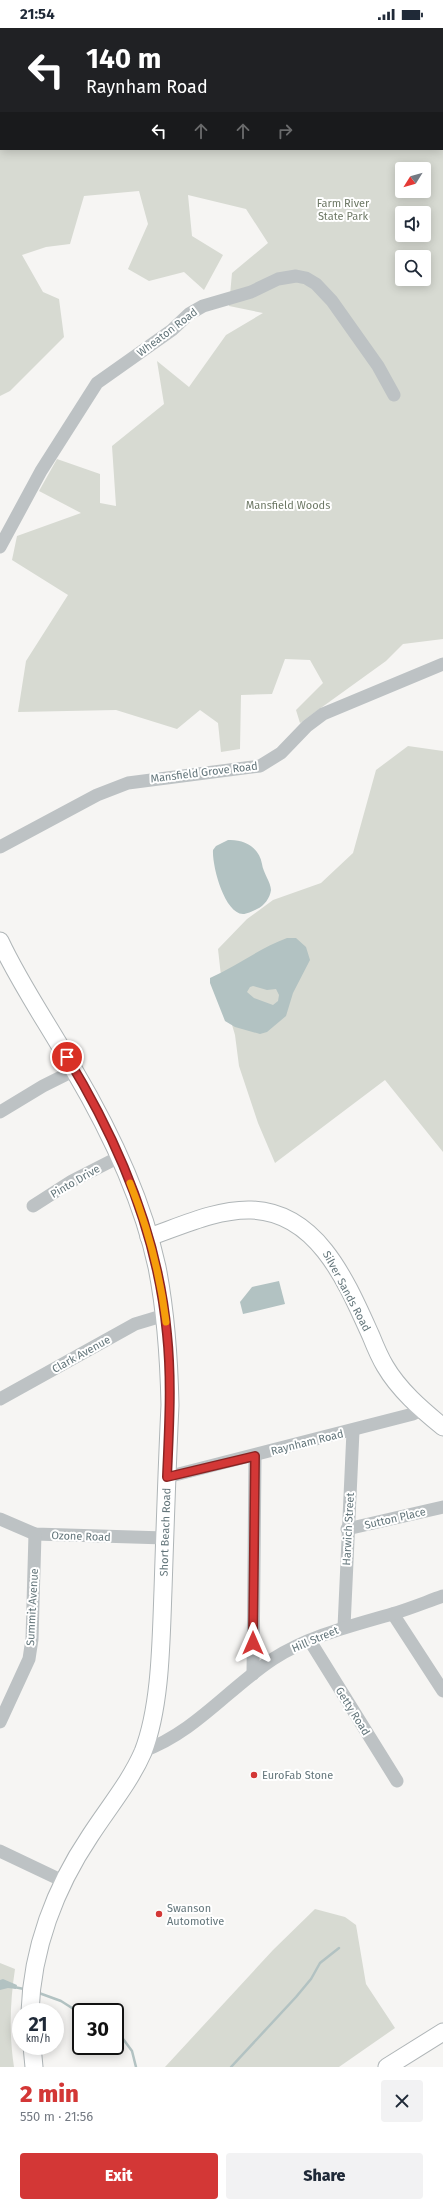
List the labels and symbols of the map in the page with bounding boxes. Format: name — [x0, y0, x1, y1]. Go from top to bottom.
north arrow — [395, 162, 431, 198]
park label: Farm River State Park — [317, 197, 370, 223]
street label: Wheaton Road — [134, 305, 200, 359]
park label: Mansfield Woods — [246, 499, 330, 512]
street label: Mansfield Grove Road — [150, 759, 258, 786]
pin — [50, 1040, 84, 1074]
street label: Pinto Drive — [48, 1162, 102, 1201]
street label: Silver Sands Road — [320, 1249, 373, 1334]
street label: Clark Avenue — [50, 1333, 113, 1376]
street label: Raynham Road — [269, 1427, 345, 1458]
street label: Short Beach Road — [157, 1488, 174, 1576]
street label: Harwich Street — [340, 1492, 357, 1566]
street label: Sutton Place — [363, 1505, 427, 1532]
street label: Ozone Road — [51, 1529, 111, 1544]
street label: Summit Avenue — [24, 1568, 41, 1646]
position arrow — [232, 1622, 274, 1664]
street label: Hill Street — [290, 1624, 341, 1655]
street label: Getty Road — [333, 1685, 373, 1738]
place label: EuroFab Stone — [262, 1769, 333, 1782]
marker: EuroFab Stone — [249, 1770, 259, 1780]
place label: Swanson Automotive — [167, 1902, 224, 1928]
marker: Swanson Automotive — [154, 1909, 164, 1919]
speed limit sign: 30 — [72, 2003, 124, 2055]

